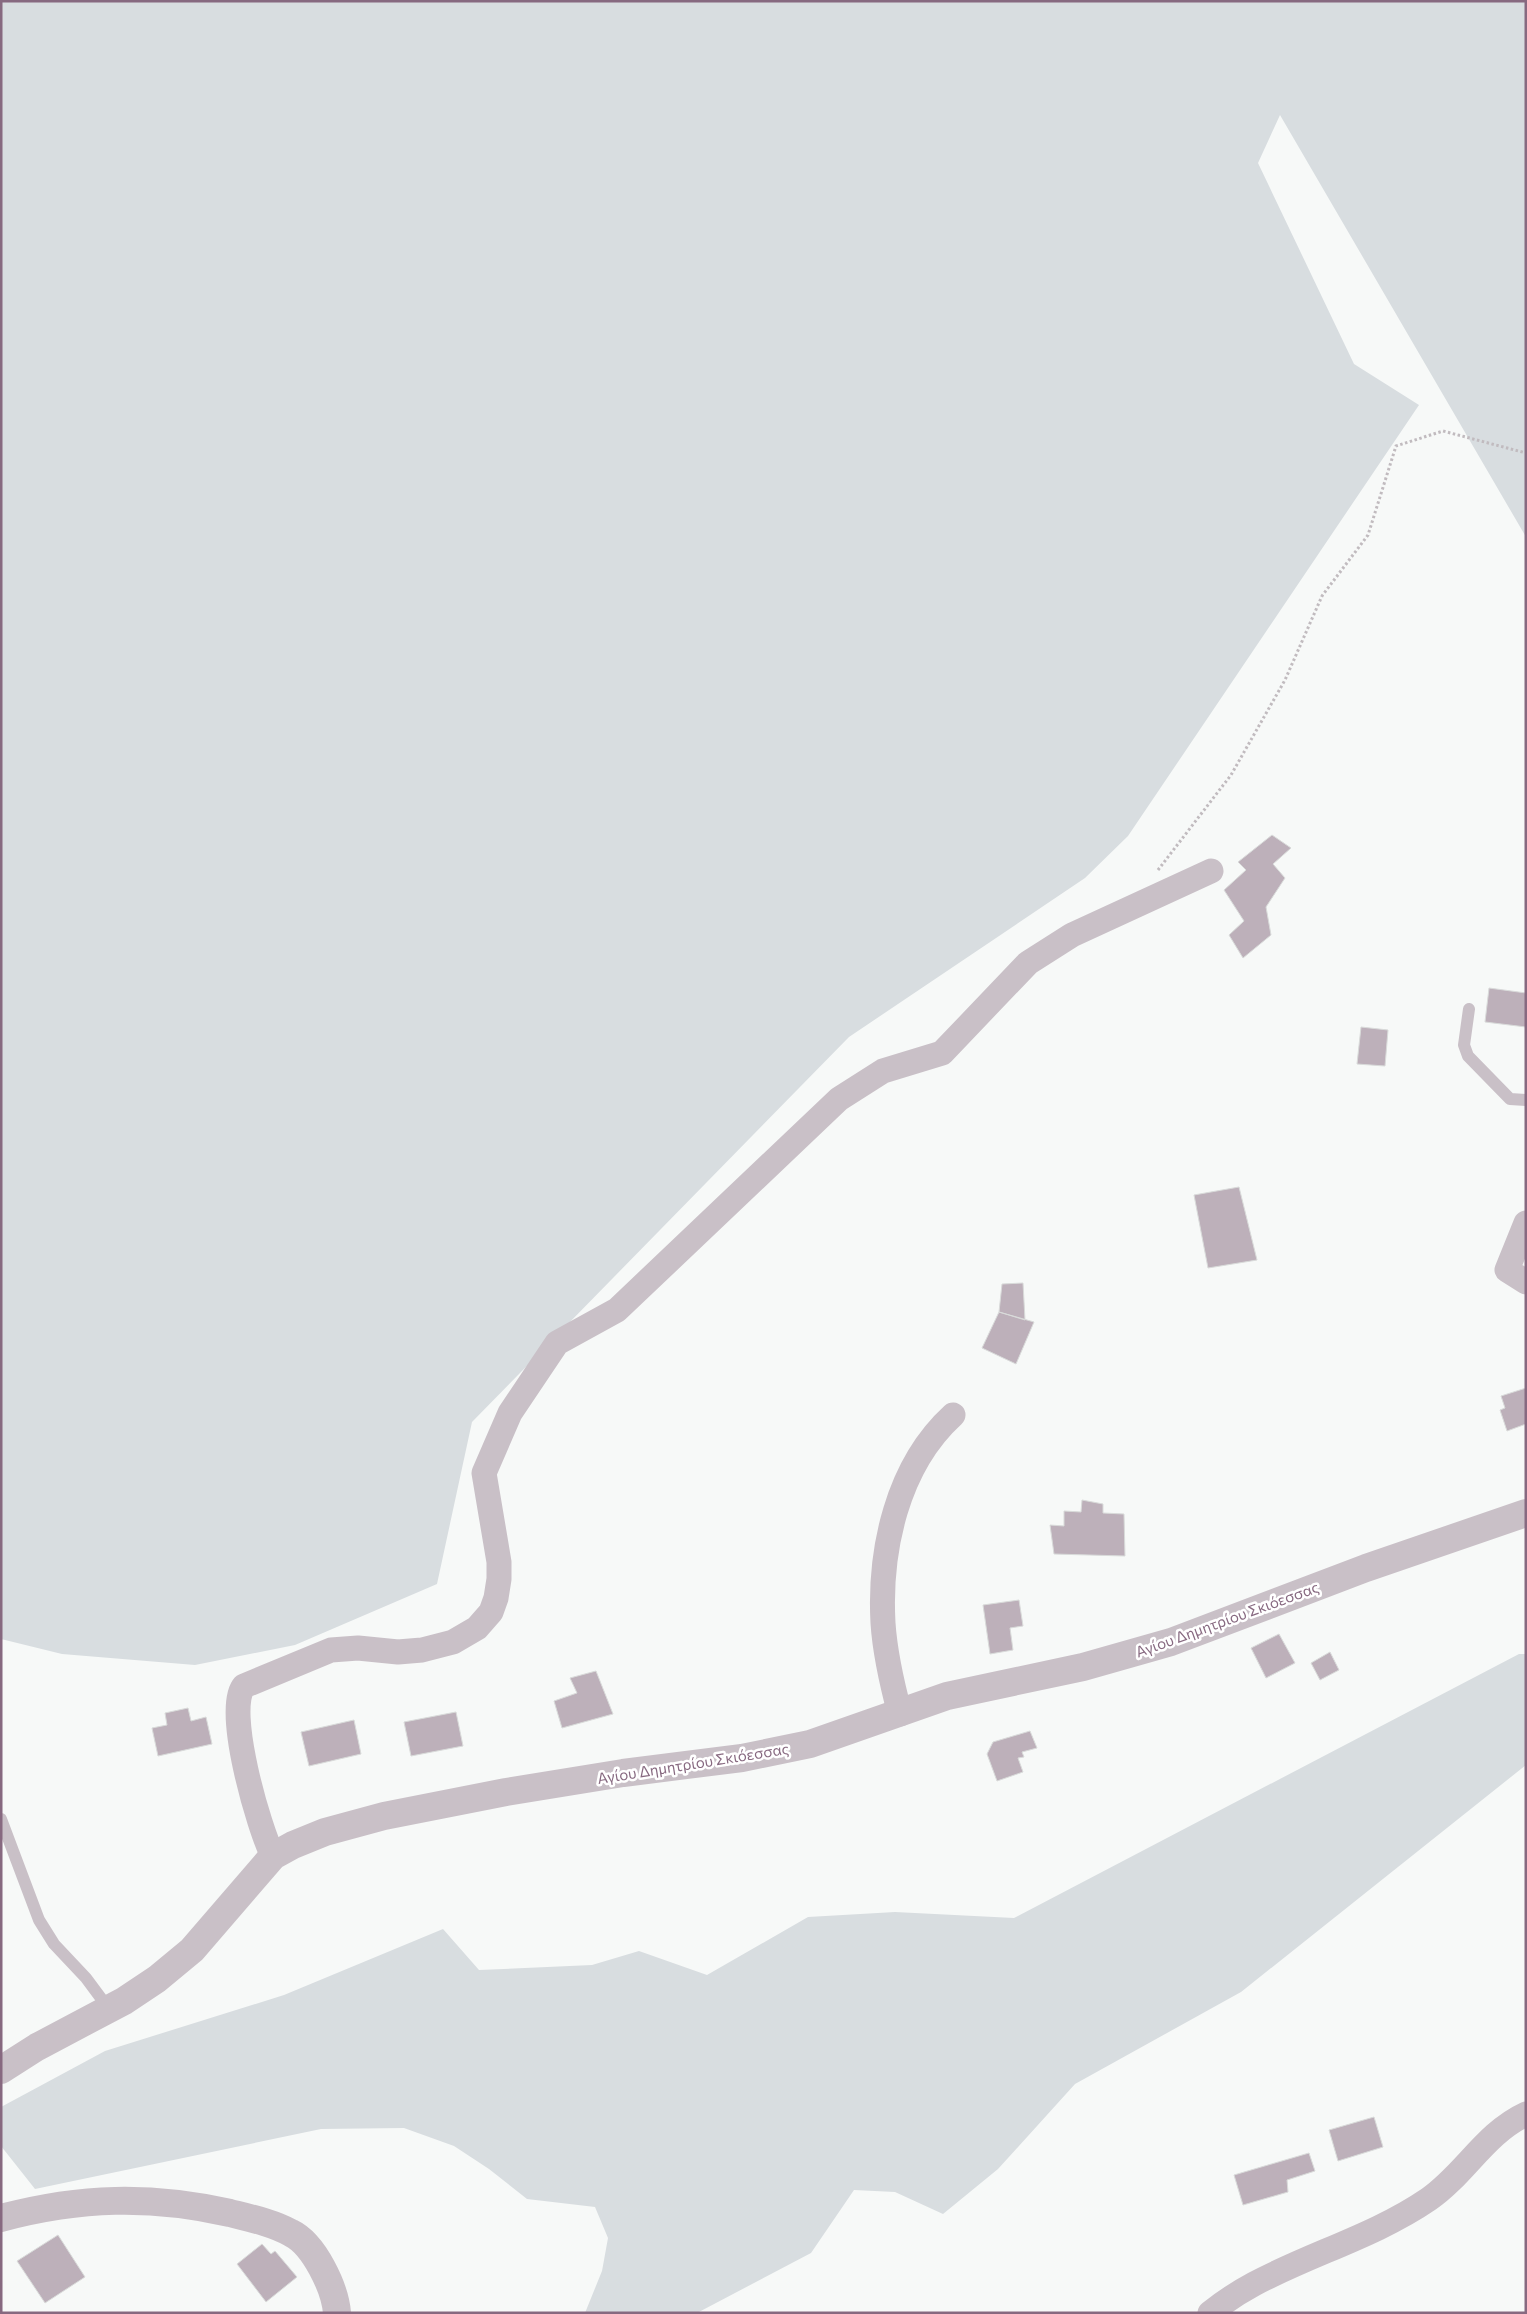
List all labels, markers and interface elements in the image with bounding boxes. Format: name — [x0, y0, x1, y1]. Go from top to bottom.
street label: Αγίου Δημητρίου Σκιόεσσας — [1133, 1577, 1321, 1661]
street label: Αγίου Δημητρίου Σκιόεσσας — [596, 1739, 790, 1787]

